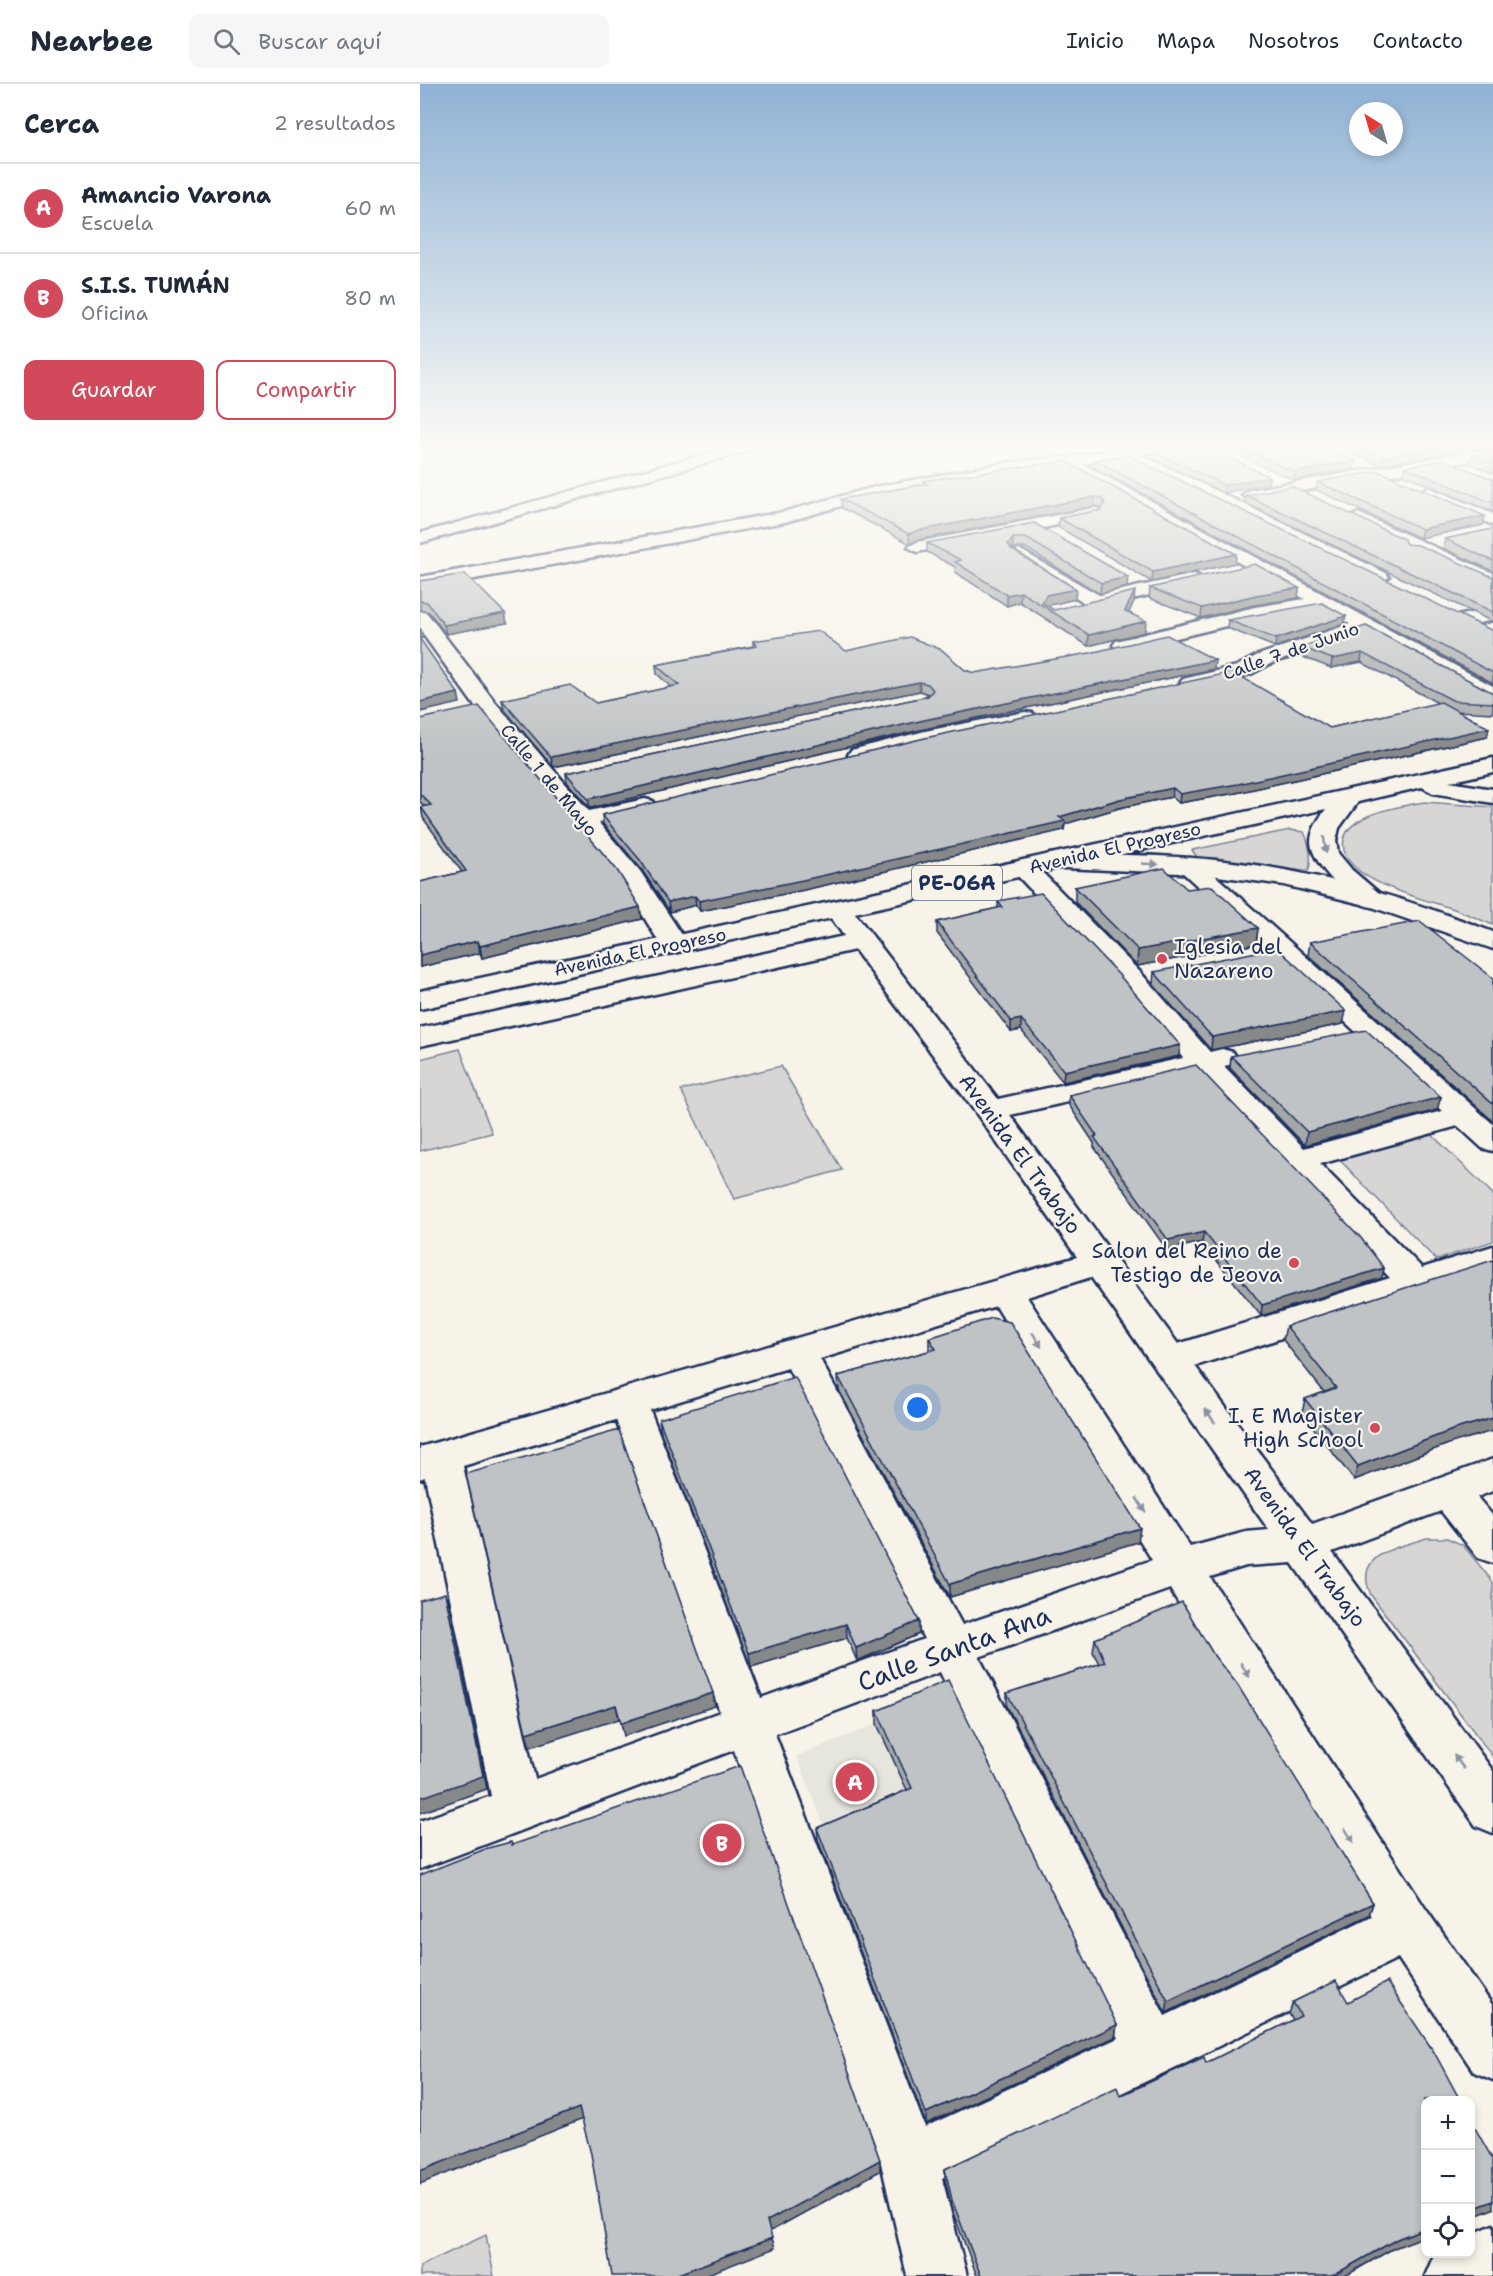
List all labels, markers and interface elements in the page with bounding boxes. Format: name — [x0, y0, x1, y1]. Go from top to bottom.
search box — [189, 14, 609, 68]
text: Nearbee — [30, 22, 153, 60]
icon: search — [210, 25, 243, 58]
text: Buscar aquí — [258, 27, 381, 56]
text: Inicio — [1066, 27, 1124, 55]
text: Mapa — [1157, 27, 1215, 55]
text: Nosotros — [1248, 27, 1339, 55]
text: Contacto — [1372, 27, 1463, 55]
north arrow — [1349, 102, 1403, 156]
text: Cerca — [24, 106, 99, 141]
text: 2 resultados — [274, 110, 396, 136]
text: Amancio Varona — [81, 181, 271, 210]
text: A — [36, 195, 51, 221]
text: 60 m — [344, 195, 396, 221]
text: Escuela — [81, 210, 153, 236]
text: S.I.S. TUMÁN — [81, 271, 230, 300]
text: B — [37, 285, 50, 311]
text: 80 m — [344, 285, 396, 311]
text: Oficina — [81, 300, 148, 326]
button: Guardar — [24, 360, 204, 420]
button: Compartir — [216, 360, 396, 420]
street label: Calle 7 de Junio — [1220, 616, 1362, 686]
street label: Calle 1 de Mayo — [495, 719, 603, 841]
street label: Avenida El Progreso — [1027, 817, 1203, 879]
one-way arrow — [1320, 836, 1330, 855]
one-way arrow — [1140, 859, 1159, 868]
road number: PE-06A — [912, 866, 1002, 900]
street label: Avenida El Progreso — [552, 922, 728, 982]
place label: Iglesia del Nazareno — [1174, 933, 1283, 985]
marker: Iglesia del Nazareno — [1155, 952, 1169, 966]
street label: Avenida El Trabajo — [952, 1068, 1088, 1240]
place label: Salon del Reino de Testigo de Jeova — [1092, 1237, 1282, 1289]
marker: Salon del Reino de Testigo de Jeova — [1287, 1256, 1301, 1270]
one-way arrow — [1031, 1332, 1042, 1348]
your location — [903, 1393, 932, 1422]
place label: I. E Magister High School — [1228, 1402, 1364, 1454]
one-way arrow — [1205, 1408, 1217, 1423]
marker: I. E Magister High School — [1368, 1421, 1382, 1435]
street label: Avenida El Trabajo — [1237, 1461, 1373, 1633]
one-way arrow — [1135, 1497, 1146, 1513]
street label: Calle Santa Ana — [853, 1597, 1055, 1699]
one-way arrow — [1239, 1662, 1250, 1678]
one-way arrow — [1454, 1754, 1465, 1770]
pin: A — [836, 1760, 874, 1804]
pin: B — [702, 1820, 742, 1866]
one-way arrow — [1343, 1827, 1354, 1843]
map controls — [1421, 2096, 1475, 2258]
button: + — [1421, 2096, 1475, 2150]
button: − — [1421, 2150, 1475, 2204]
button: locate — [1421, 2204, 1475, 2258]

